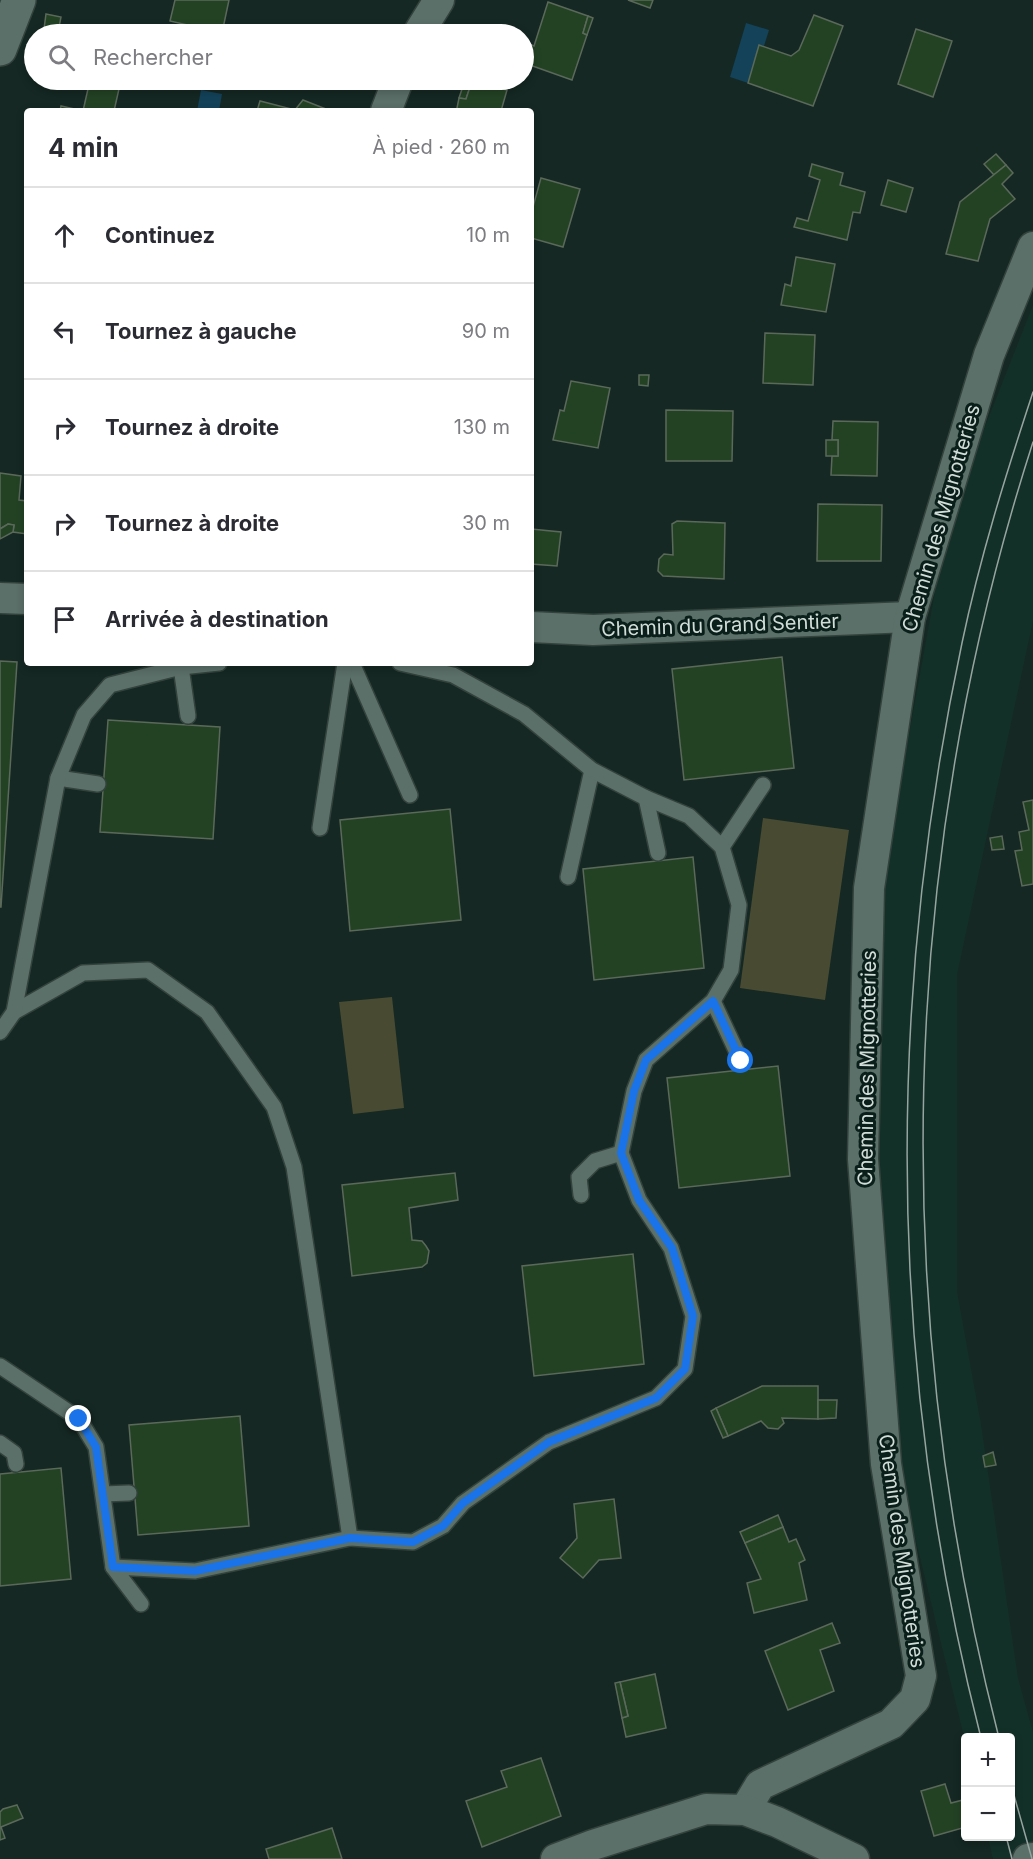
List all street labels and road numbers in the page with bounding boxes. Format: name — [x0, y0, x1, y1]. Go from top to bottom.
street label: Chemin des Mignotteries — [897, 401, 985, 635]
street label: Chemin du Grand Sentier — [601, 609, 840, 641]
street label: Chemin des Mignotteries — [853, 950, 881, 1186]
street label: Chemin des Mignotteries — [874, 1433, 930, 1669]

